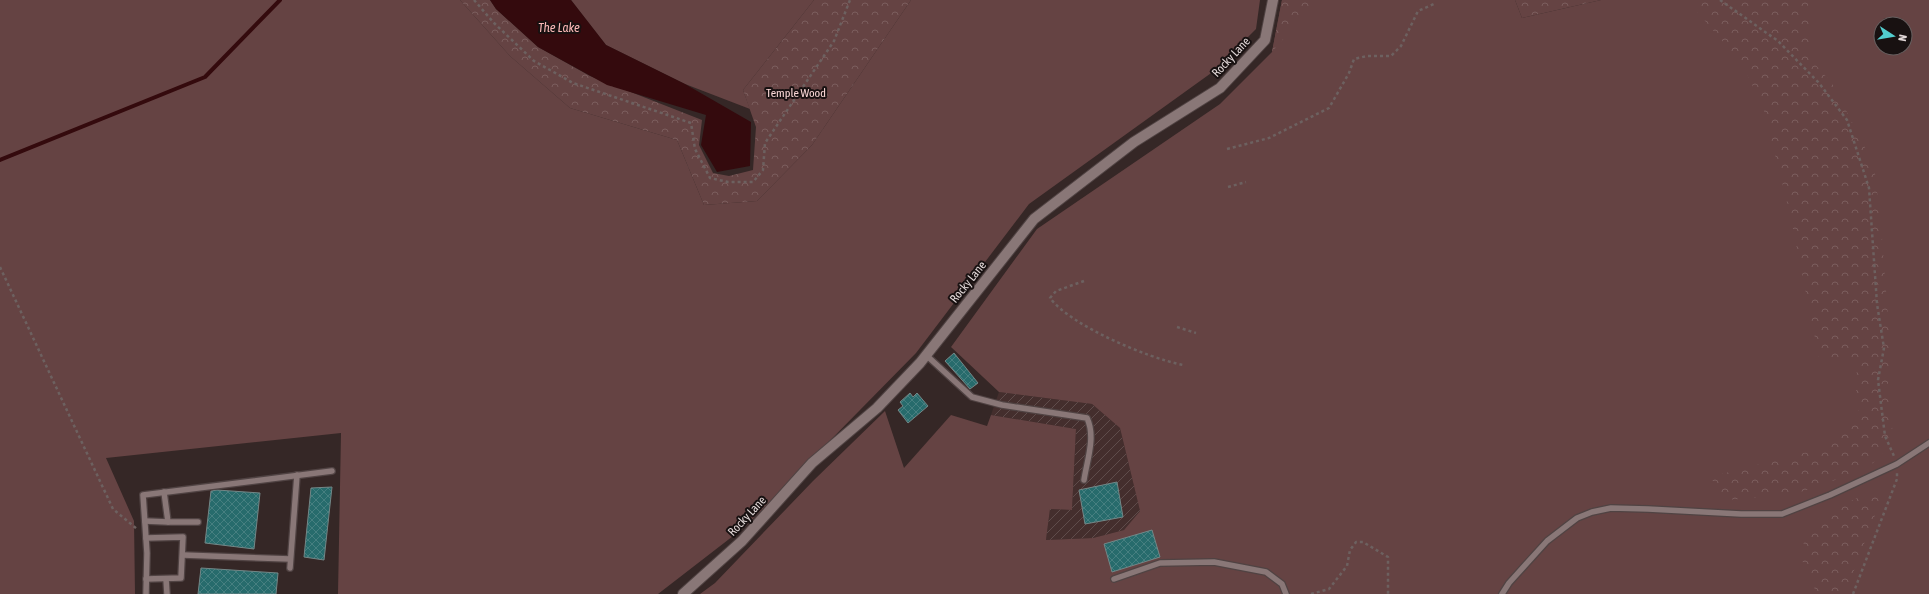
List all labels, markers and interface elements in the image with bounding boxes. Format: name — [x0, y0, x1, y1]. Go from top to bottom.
north arrow — [1873, 16, 1913, 56]
water label: The Lake — [538, 20, 580, 35]
street label: Rocky Lane — [1209, 34, 1253, 80]
text: N — [1896, 34, 1909, 43]
park label: Temple Wood — [766, 86, 826, 100]
street label: Rocky Lane — [947, 258, 989, 306]
street label: Rocky Lane — [725, 493, 769, 539]

